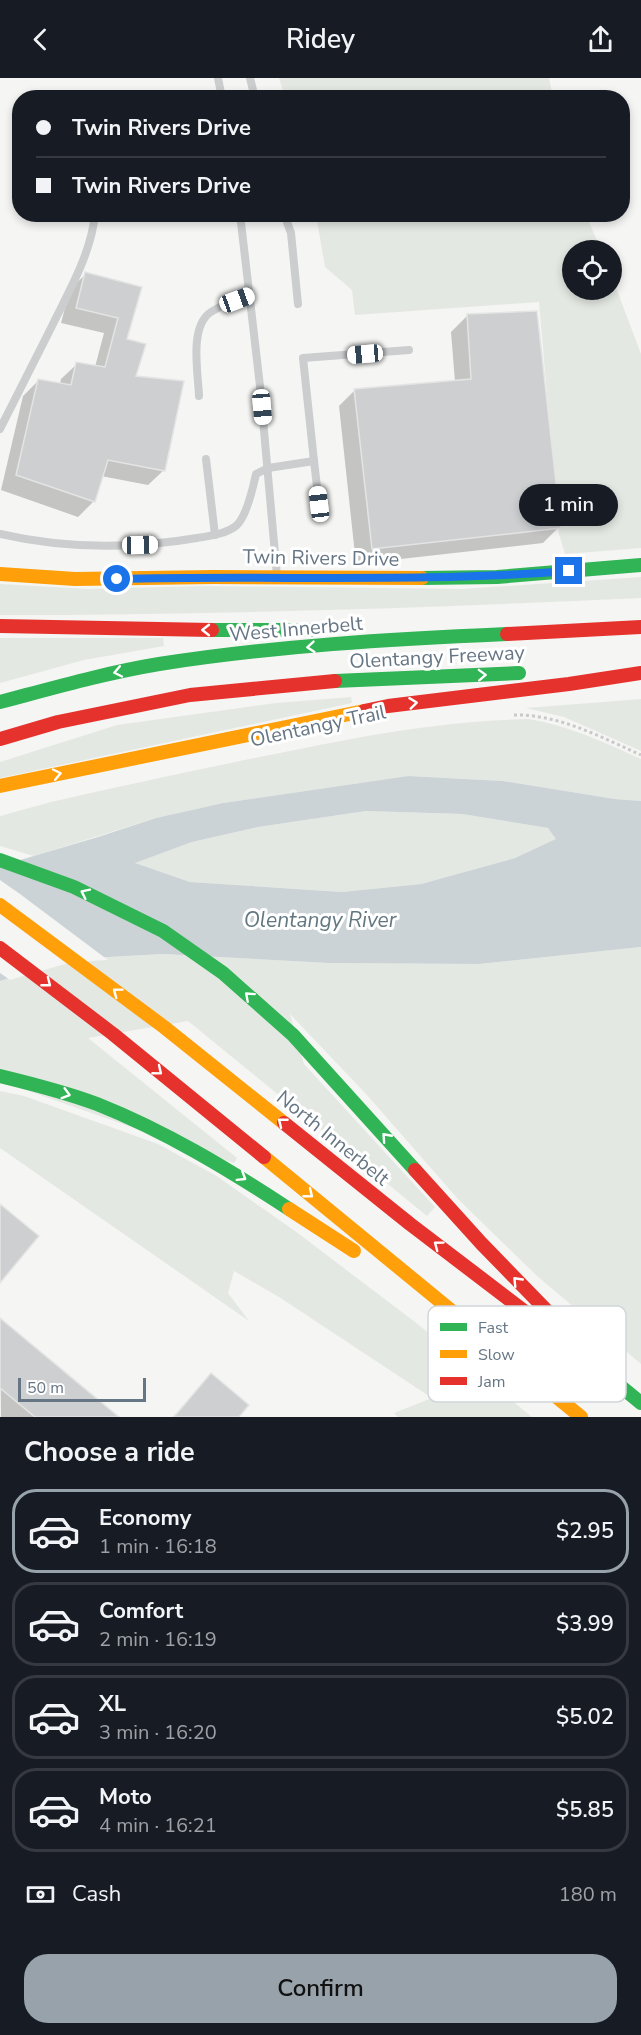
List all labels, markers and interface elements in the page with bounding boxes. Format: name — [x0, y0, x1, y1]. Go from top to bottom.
text: Ridey — [286, 21, 355, 58]
icon: back — [24, 23, 57, 56]
icon: share — [584, 23, 617, 56]
text: Twin Rivers Drive — [72, 113, 251, 143]
text: Twin Rivers Drive — [72, 171, 251, 201]
map controls — [562, 240, 622, 300]
button: locate — [562, 240, 622, 300]
car — [217, 285, 257, 315]
car — [346, 343, 384, 365]
car — [251, 388, 273, 426]
callout: 1 min — [520, 484, 618, 526]
car — [308, 485, 330, 523]
text: 1 min — [543, 491, 594, 518]
car — [122, 536, 158, 554]
street label: Twin Rivers Drive — [242, 543, 400, 573]
route end — [555, 557, 582, 584]
route start — [103, 565, 130, 592]
street label: West Innerbelt — [228, 610, 365, 648]
one-way arrow — [201, 624, 210, 636]
street label: Olentangy Freeway — [349, 639, 526, 675]
one-way arrow — [307, 640, 316, 653]
one-way arrow — [113, 664, 123, 677]
one-way arrow — [478, 668, 487, 681]
street label: Olentangy Trail — [248, 698, 388, 754]
one-way arrow — [409, 698, 418, 710]
one-way arrow — [52, 768, 62, 781]
one-way arrow — [80, 888, 91, 900]
water label: Olentangy River — [244, 906, 397, 934]
one-way arrow — [40, 975, 51, 986]
one-way arrow — [113, 988, 124, 999]
one-way arrow — [245, 992, 256, 1003]
one-way arrow — [151, 1063, 162, 1074]
street label: North Innerbelt — [271, 1084, 396, 1192]
one-way arrow — [60, 1087, 71, 1099]
one-way arrow — [278, 1118, 289, 1129]
one-way arrow — [382, 1133, 393, 1144]
one-way arrow — [236, 1170, 246, 1182]
one-way arrow — [303, 1186, 314, 1197]
one-way arrow — [434, 1242, 445, 1253]
one-way arrow — [514, 1277, 525, 1288]
legend — [428, 1306, 626, 1402]
text: Fast — [478, 1317, 509, 1339]
text: Slow — [478, 1344, 515, 1366]
text: Jam — [477, 1371, 505, 1393]
scale bar — [18, 1375, 146, 1402]
text: 50 m — [27, 1377, 64, 1399]
text: Choose a ride — [24, 1434, 195, 1471]
text: Economy — [99, 1503, 191, 1533]
icon: car — [27, 1504, 81, 1558]
text: $2.95 — [556, 1516, 614, 1546]
text: 1 min · 16:18 — [99, 1533, 217, 1560]
text: Comfort — [99, 1596, 183, 1626]
icon: car — [27, 1597, 81, 1651]
text: $3.99 — [556, 1609, 614, 1639]
text: 2 min · 16:19 — [99, 1626, 217, 1653]
text: XL — [99, 1689, 126, 1719]
icon: car — [27, 1690, 81, 1744]
text: $5.02 — [556, 1702, 614, 1732]
text: 3 min · 16:20 — [99, 1719, 217, 1746]
text: Moto — [99, 1782, 152, 1812]
icon: car — [27, 1783, 81, 1837]
text: $5.85 — [556, 1795, 614, 1825]
text: 4 min · 16:21 — [99, 1812, 217, 1839]
icon: cash — [24, 1878, 57, 1911]
text: Cash — [72, 1879, 121, 1909]
text: 180 m — [559, 1881, 617, 1908]
button: Confirm — [24, 1954, 617, 2023]

